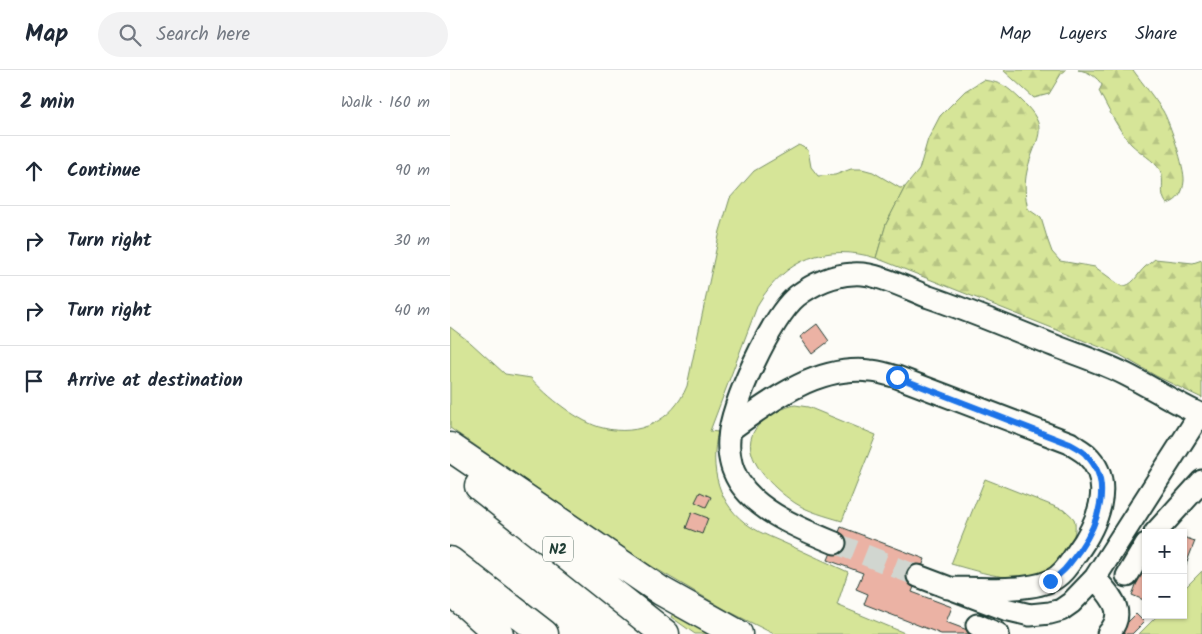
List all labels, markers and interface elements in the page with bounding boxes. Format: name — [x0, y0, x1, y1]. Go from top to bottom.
search box — [98, 12, 448, 57]
text: Map — [25, 15, 68, 54]
text: Search here — [156, 20, 250, 50]
text: Map — [1000, 20, 1031, 49]
text: Layers — [1059, 20, 1107, 49]
text: Share — [1135, 20, 1177, 49]
icon: search — [116, 21, 144, 49]
text: 2 min — [20, 86, 75, 119]
text: Walk · 160 m — [341, 90, 430, 115]
text: Continue — [67, 156, 140, 186]
icon: ahead — [20, 157, 48, 185]
text: 90 m — [395, 158, 430, 183]
text: Turn right — [67, 226, 152, 256]
icon: right — [20, 227, 48, 255]
text: 30 m — [394, 228, 430, 253]
text: Turn right — [67, 296, 152, 326]
icon: right — [20, 297, 48, 325]
text: 40 m — [394, 298, 430, 323]
text: Arrive at destination — [67, 366, 243, 396]
route start — [886, 366, 909, 389]
icon: arrive — [20, 367, 48, 395]
map controls — [1142, 529, 1187, 619]
button: + — [1142, 529, 1187, 574]
road number: N2 — [543, 536, 573, 562]
route end — [1039, 570, 1062, 593]
button: − — [1142, 574, 1187, 619]

